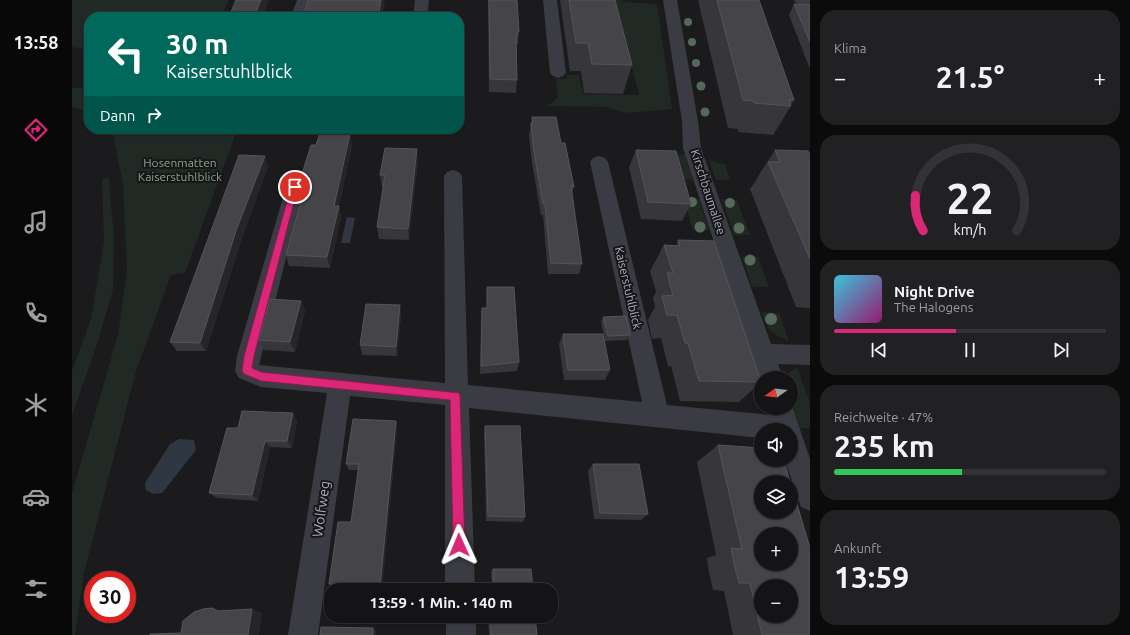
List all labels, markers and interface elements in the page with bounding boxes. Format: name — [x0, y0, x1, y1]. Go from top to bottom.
icon: left — [100, 28, 152, 80]
text: 30 m — [166, 28, 228, 59]
text: 13:58 — [13, 32, 59, 52]
text: Klima — [834, 41, 866, 55]
text: 21.5° — [936, 60, 1004, 94]
text: Kaiserstuhlblick — [166, 61, 292, 81]
text: − — [834, 65, 846, 90]
text: + — [1094, 65, 1106, 90]
icon: right — [143, 104, 165, 126]
text: Dann — [100, 107, 135, 124]
icon: directions — [22, 116, 50, 144]
street label: Kirschbaumallee — [689, 148, 728, 236]
park label: Hosenmatten Kaiserstuhlblick — [138, 156, 222, 183]
pin — [278, 170, 312, 204]
text: 22 — [947, 174, 993, 221]
icon: arrive — [284, 176, 306, 198]
icon: music — [22, 208, 50, 236]
text: km/h — [954, 221, 986, 237]
street label: Kaiserstuhlblick — [613, 245, 644, 330]
text: Night Drive — [894, 283, 975, 300]
icon: phone — [22, 299, 50, 327]
text: The Halogens — [894, 300, 973, 314]
icon: previous — [868, 339, 890, 361]
icon: pause — [959, 339, 981, 361]
icon: next — [1050, 339, 1072, 361]
north arrow — [754, 371, 798, 415]
map controls — [754, 371, 798, 623]
icon: climate — [22, 391, 50, 419]
text: Reichweite · 47% — [834, 410, 933, 424]
button: sound — [754, 423, 798, 467]
text: 235 km — [834, 429, 935, 463]
button: layers — [754, 475, 798, 519]
street label: Wolfweg — [309, 480, 333, 538]
icon: car — [22, 483, 50, 511]
position arrow — [438, 524, 480, 566]
button: + — [754, 527, 798, 571]
text: Ankunft — [834, 541, 881, 555]
text: 13:59 — [834, 560, 909, 594]
speed limit sign: 30 — [84, 571, 136, 623]
icon: filters — [22, 575, 50, 603]
button: − — [754, 579, 798, 623]
text: 13:59 · 1 Min. · 140 m — [370, 594, 513, 611]

